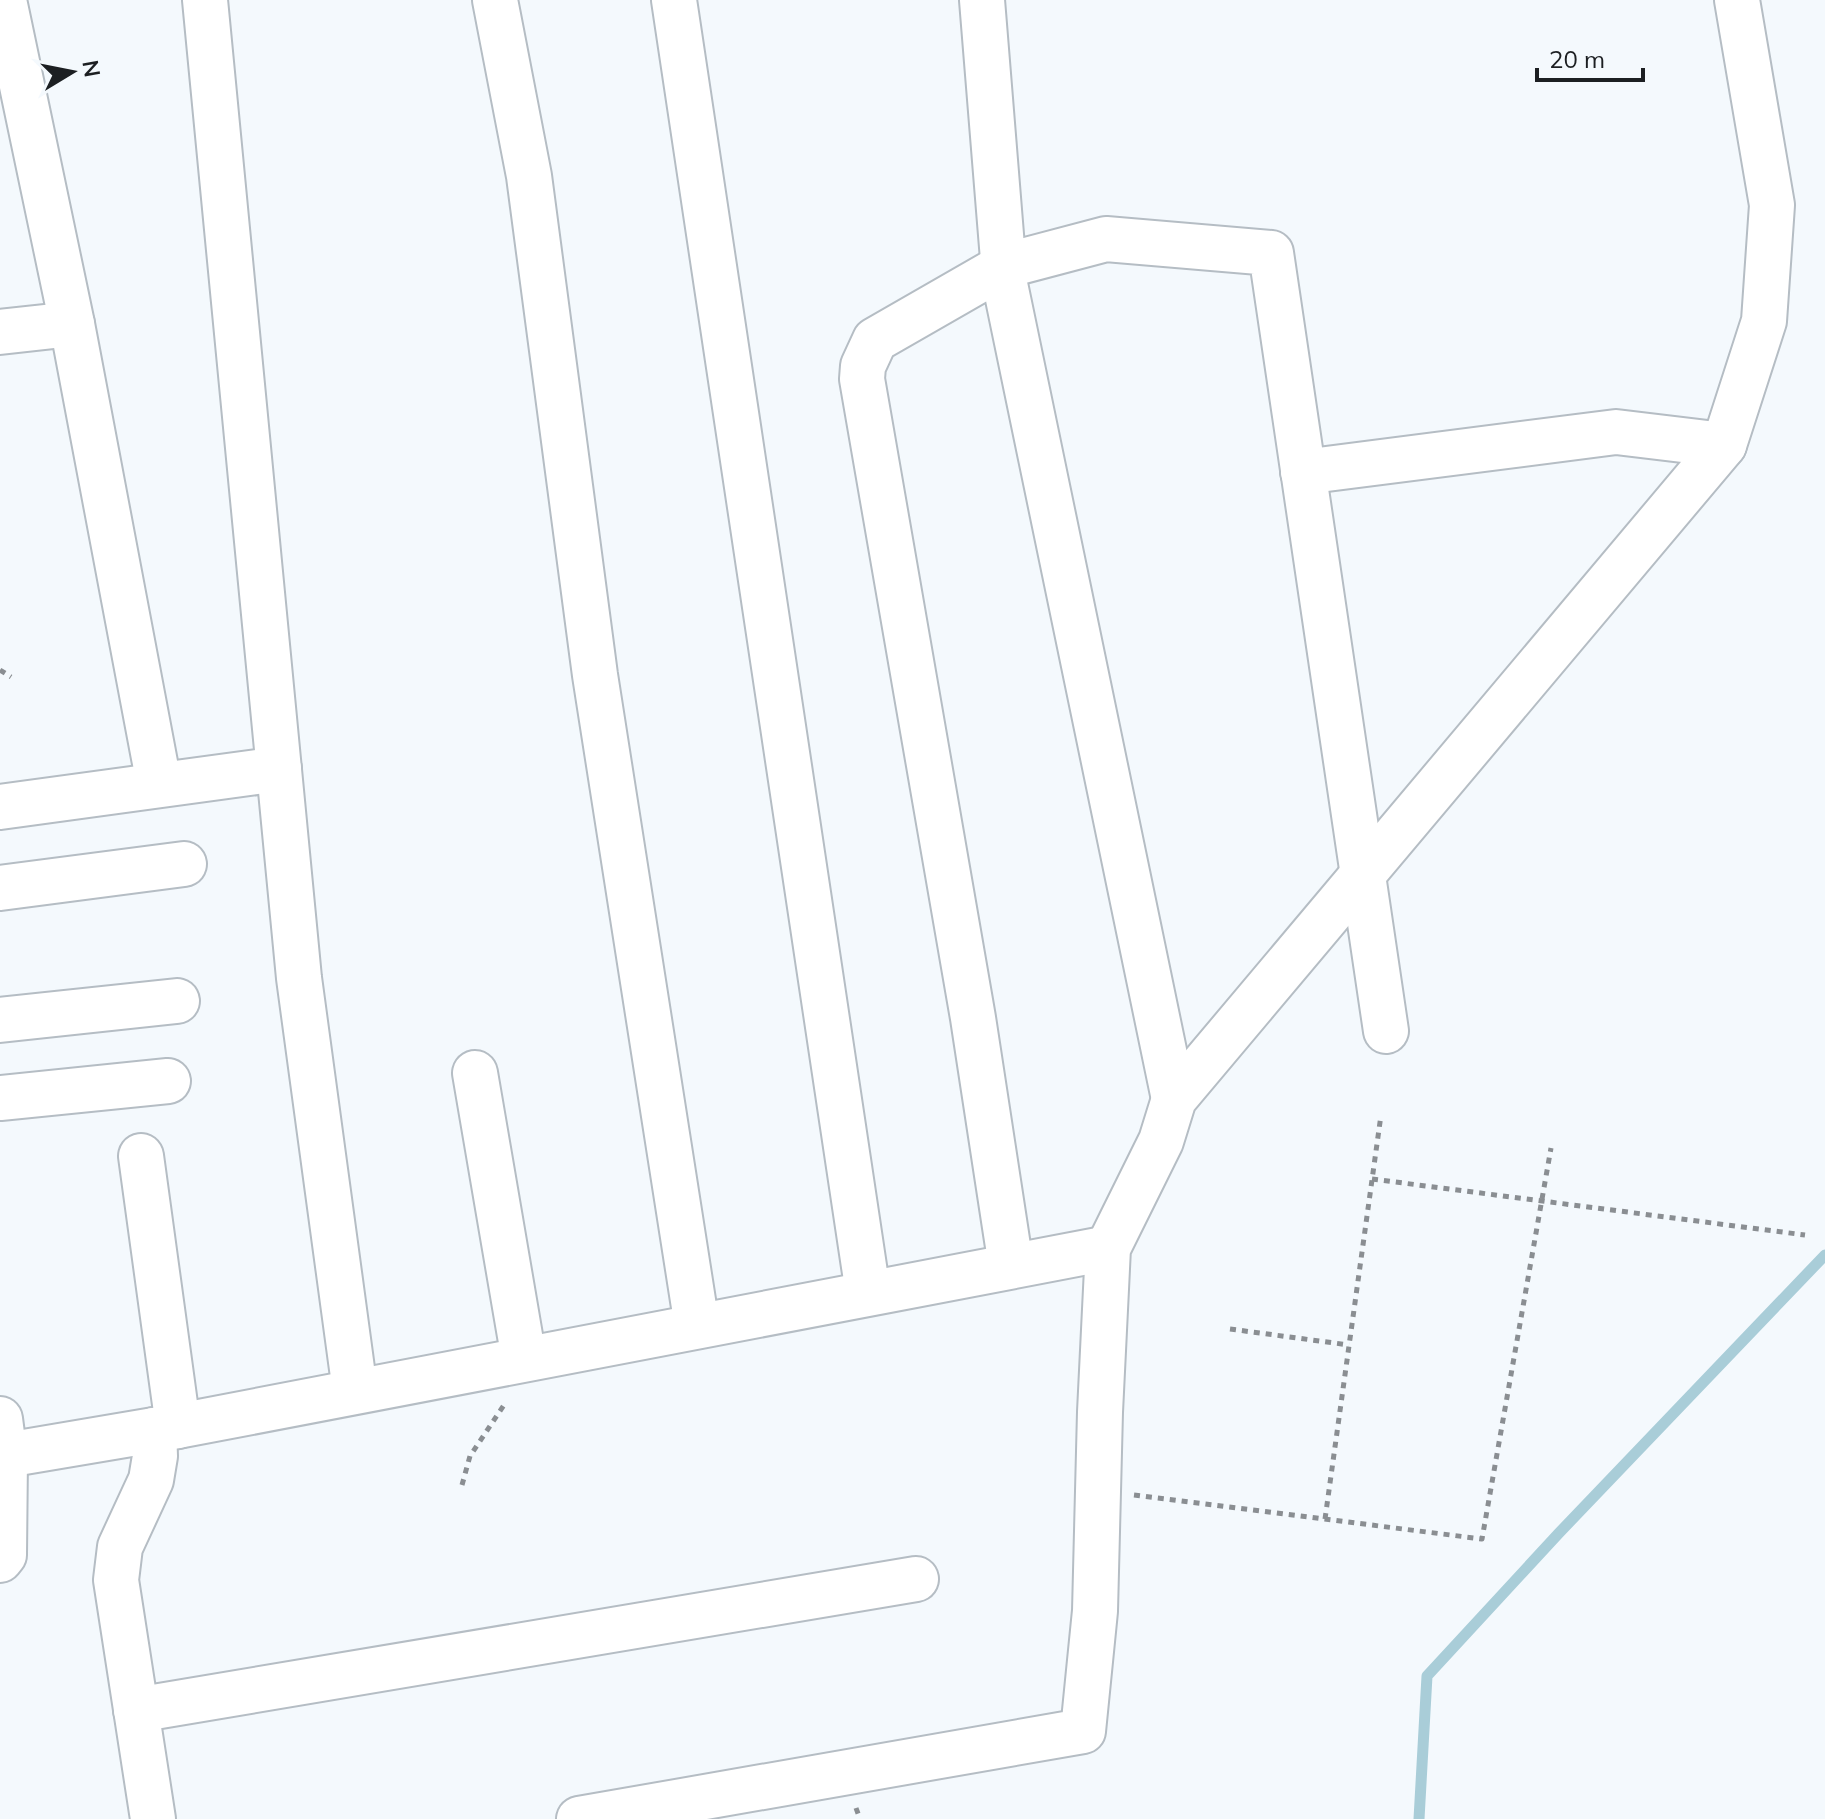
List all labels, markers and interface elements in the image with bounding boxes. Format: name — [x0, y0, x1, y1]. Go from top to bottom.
north arrow — [32, 32, 112, 112]
scale bar — [1537, 32, 1643, 82]
text: 20 m — [1549, 44, 1605, 74]
text: N — [76, 58, 107, 79]

